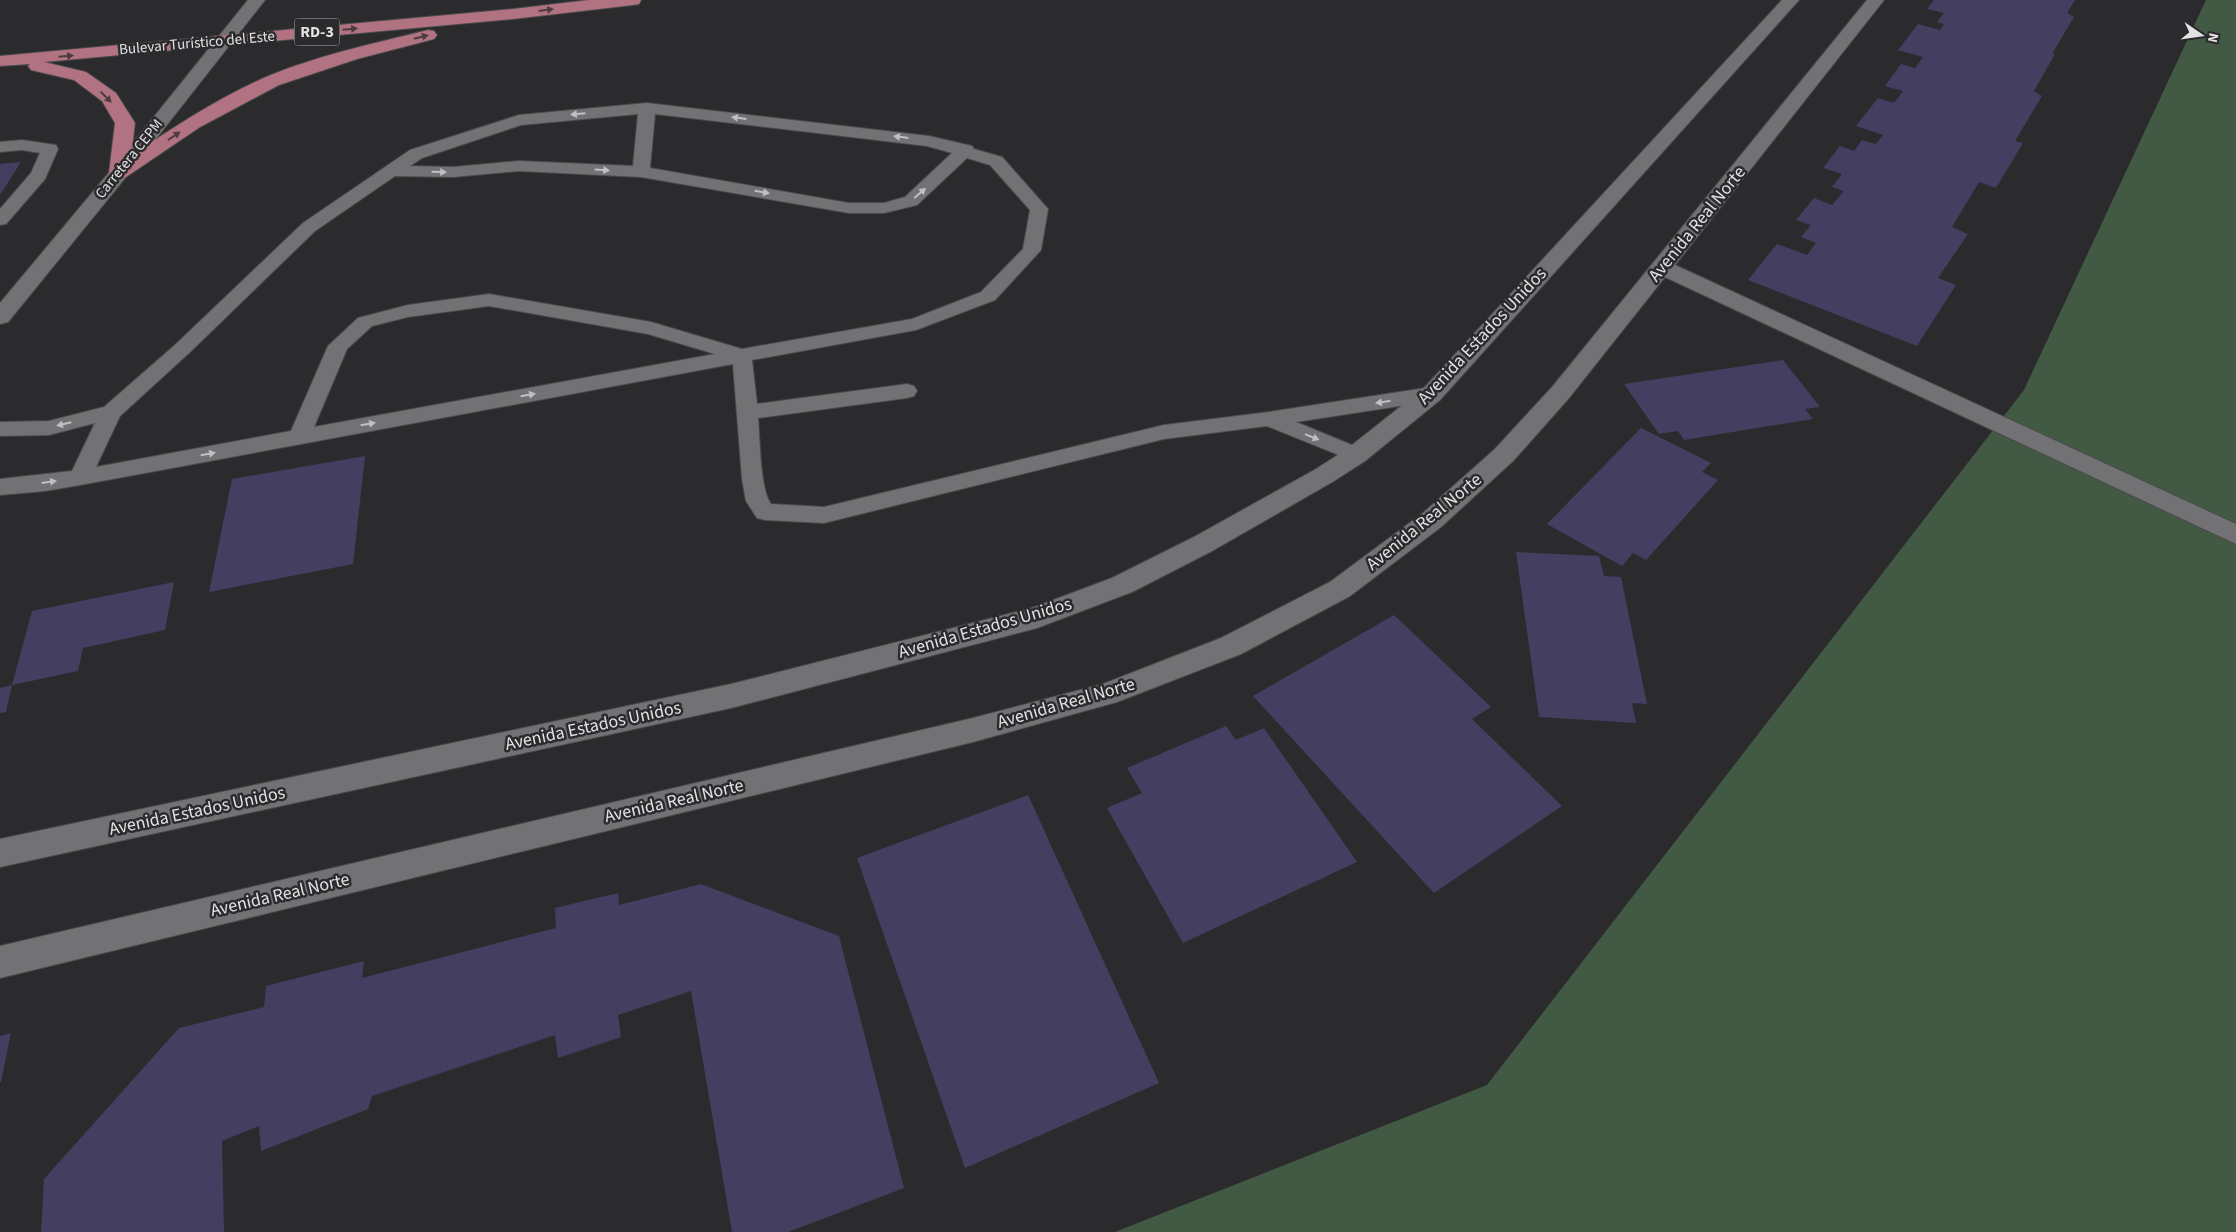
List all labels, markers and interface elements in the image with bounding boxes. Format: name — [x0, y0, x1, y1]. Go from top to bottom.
one-way arrow — [539, 6, 555, 14]
north arrow — [2176, 10, 2226, 60]
road number: RD-3 — [294, 18, 340, 46]
one-way arrow — [342, 25, 358, 33]
street label: Bulevar Turístico del Este — [118, 26, 276, 60]
text: N — [2202, 31, 2223, 44]
one-way arrow — [413, 33, 428, 41]
one-way arrow — [58, 51, 74, 59]
one-way arrow — [100, 91, 112, 102]
one-way arrow — [569, 111, 585, 119]
one-way arrow — [731, 113, 747, 121]
street label: Carretera CEPM — [90, 115, 168, 203]
one-way arrow — [167, 131, 181, 141]
one-way arrow — [892, 133, 908, 141]
street label: Avenida Real Norte — [1643, 161, 1752, 287]
one-way arrow — [594, 166, 610, 174]
one-way arrow — [432, 168, 448, 176]
one-way arrow — [913, 188, 926, 199]
one-way arrow — [755, 189, 771, 197]
street label: Avenida Estados Unidos — [1412, 262, 1552, 410]
one-way arrow — [521, 391, 537, 399]
one-way arrow — [1375, 398, 1391, 406]
one-way arrow — [57, 420, 72, 428]
one-way arrow — [361, 420, 377, 428]
one-way arrow — [1305, 434, 1320, 441]
one-way arrow — [201, 449, 217, 457]
street label: Avenida Real Norte — [1361, 467, 1487, 576]
one-way arrow — [41, 478, 57, 486]
street label: Avenida Estados Unidos — [895, 591, 1075, 665]
street label: Avenida Real Norte — [994, 671, 1138, 735]
street label: Avenida Estados Unidos — [503, 695, 683, 757]
street label: Avenida Real Norte — [602, 773, 746, 829]
street label: Avenida Estados Unidos — [107, 780, 287, 842]
street label: Avenida Real Norte — [208, 867, 352, 923]

